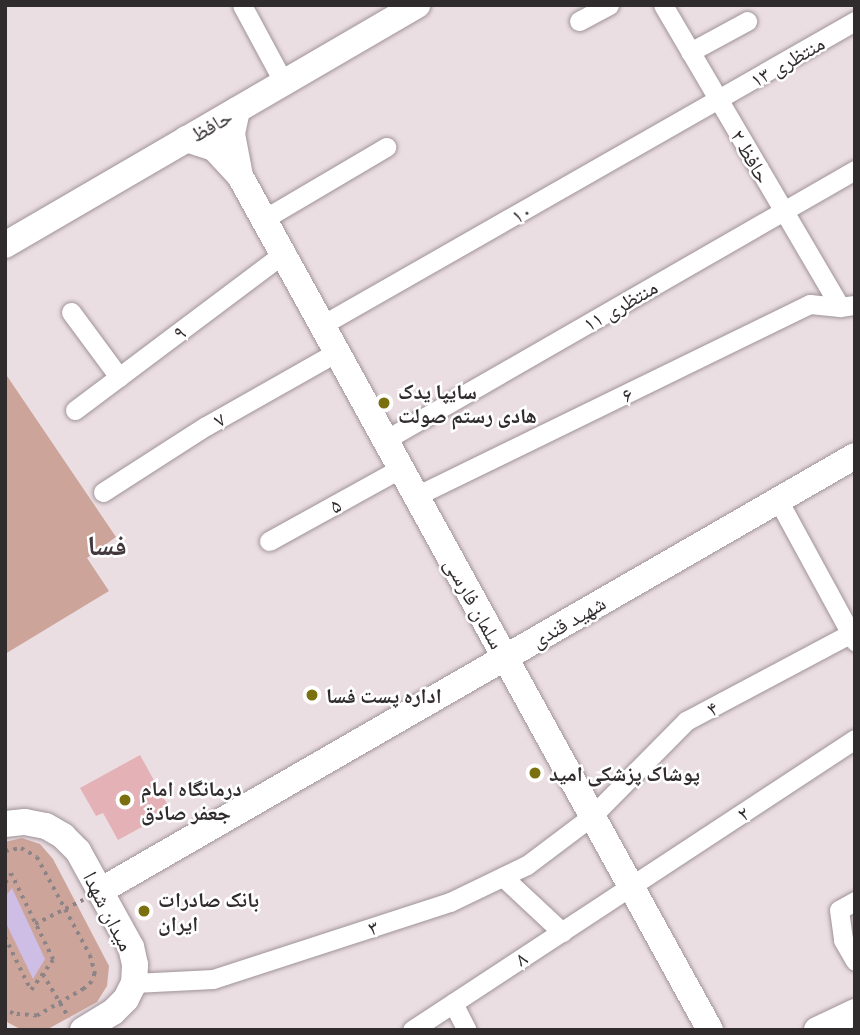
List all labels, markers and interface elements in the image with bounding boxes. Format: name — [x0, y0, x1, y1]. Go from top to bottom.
street label: منتظری ۱۳ — [745, 30, 829, 92]
street label: حافظ — [186, 103, 236, 147]
street label: حافظ ۲ — [726, 125, 776, 187]
street label: ۱۰ — [507, 197, 535, 229]
street label: منتظری ۱۱ — [578, 274, 662, 336]
street label: ۹ — [168, 319, 190, 345]
place label: سایپا یدک هادی رستم صولت — [398, 378, 537, 428]
street label: ۶ — [617, 381, 637, 407]
marker: سایپا یدک هادی رستم صولت — [376, 395, 392, 411]
street label: ۷ — [209, 406, 229, 432]
street label: ۵ — [325, 492, 345, 518]
district label: فسا — [87, 527, 127, 561]
street label: سلمان فارسی — [440, 553, 510, 653]
street label: شهید قندی — [526, 590, 610, 652]
place label: اداره پست فسا — [326, 682, 442, 708]
marker: اداره پست فسا — [304, 687, 320, 703]
street label: ۴ — [702, 695, 722, 721]
place label: پوشاک پزشکی امید — [549, 760, 700, 786]
marker: پوشاک پزشکی امید — [527, 765, 543, 781]
place label: درمانگاه امام جعفر صادق — [141, 775, 242, 825]
marker: درمانگاه امام جعفر صادق — [115, 790, 135, 810]
street label: ۲ — [732, 800, 754, 826]
street label: میدان شهدا — [78, 867, 140, 955]
place label: بانک صادرات ایران — [158, 886, 259, 936]
marker: بانک صادرات ایران — [136, 903, 152, 919]
street label: ۳ — [365, 914, 381, 940]
street label: ۸ — [510, 945, 532, 971]

